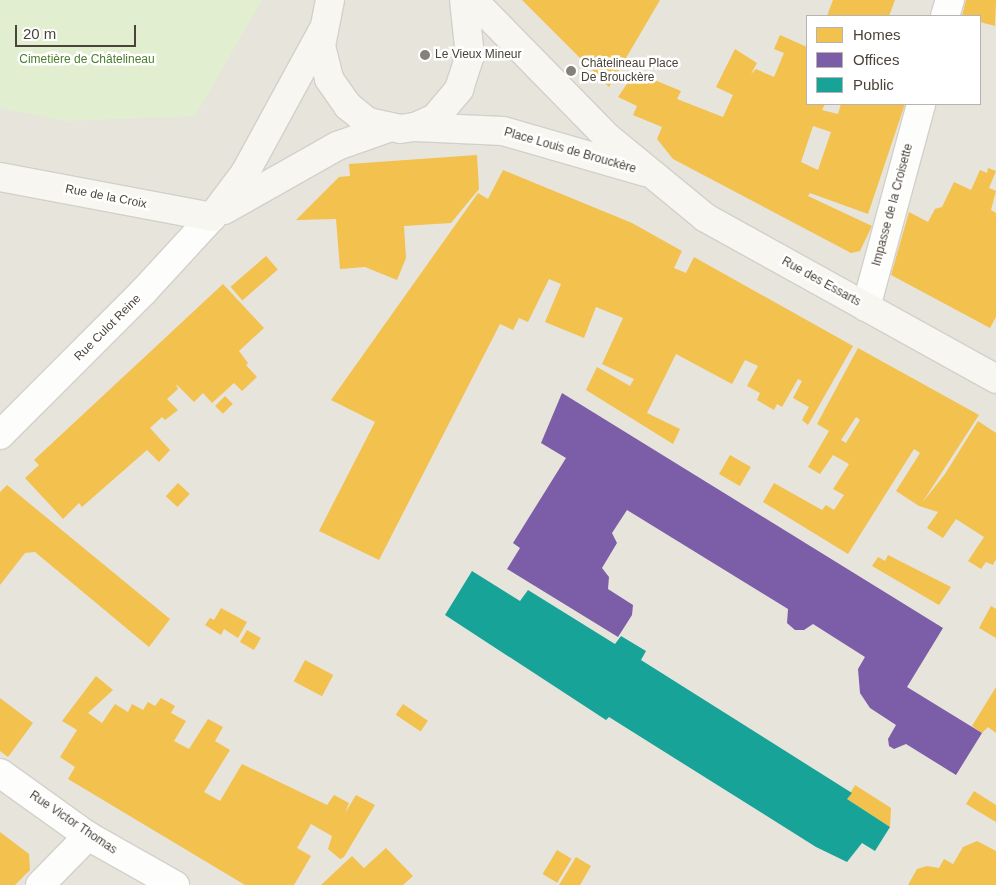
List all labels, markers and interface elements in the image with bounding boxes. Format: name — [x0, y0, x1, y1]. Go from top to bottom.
scale bar — [18, 15, 139, 47]
legend — [806, 15, 981, 105]
text: 20 m — [23, 25, 56, 42]
text: Homes — [853, 26, 901, 43]
place label: Le Vieux Mineur — [435, 48, 521, 62]
marker: Le Vieux Mineur — [419, 49, 431, 61]
text: Offices — [853, 51, 899, 68]
park label: Cimetière de Châtelineau — [19, 53, 155, 67]
place label: Châtelineau Place De Brouckère — [581, 57, 678, 85]
marker: Châtelineau Place De Brouckère — [565, 65, 577, 77]
text: Public — [853, 76, 894, 93]
street label: Place Louis de Brouckère — [502, 125, 638, 177]
street label: Impasse de la Croisette — [870, 142, 916, 268]
street label: Rue de la Croix — [64, 182, 148, 212]
street label: Rue des Essarts — [779, 254, 863, 310]
street label: Rue Culot Reine — [72, 292, 144, 364]
street label: Rue Victor Thomas — [26, 788, 120, 858]

